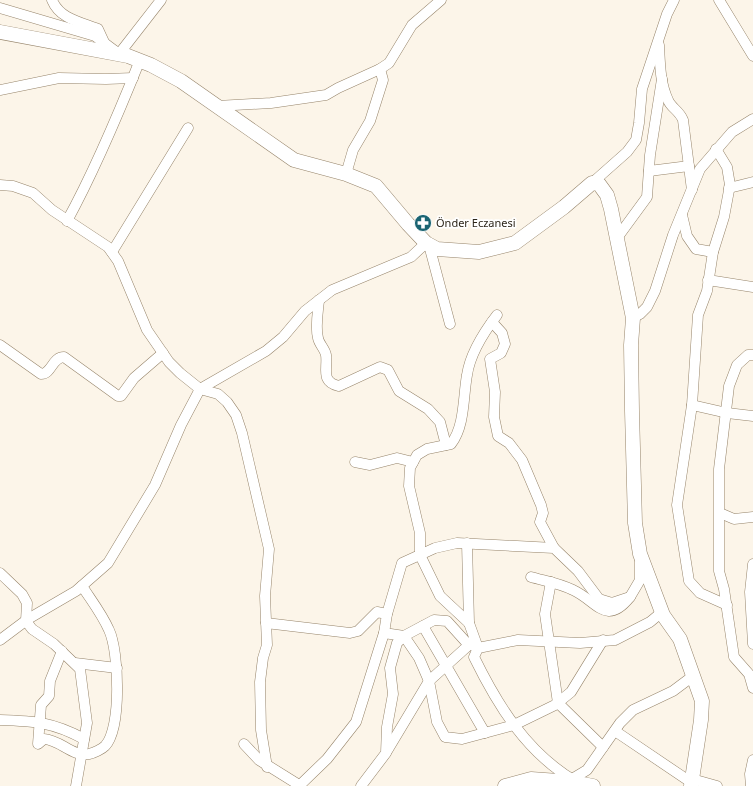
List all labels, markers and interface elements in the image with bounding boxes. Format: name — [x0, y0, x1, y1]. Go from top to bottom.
pharmacy icon: Önder Eczanesi — [413, 213, 433, 233]
place label: Önder Eczanesi — [436, 215, 516, 230]

